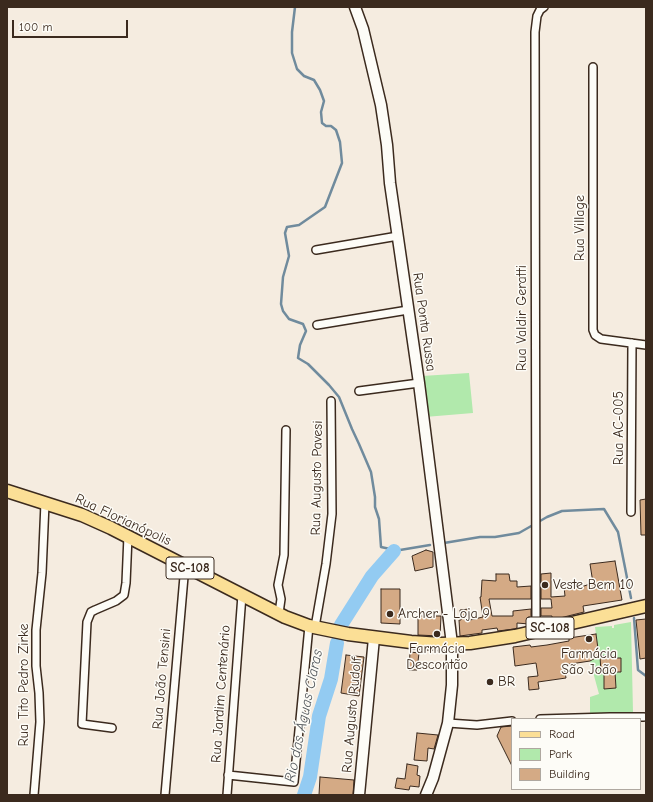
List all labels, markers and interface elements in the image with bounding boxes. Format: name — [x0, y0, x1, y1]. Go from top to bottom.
scale bar — [14, 12, 130, 38]
text: 100 m — [19, 20, 52, 34]
street label: Rua Village — [572, 195, 588, 261]
street label: Rua Valdir Geratti — [514, 265, 530, 371]
street label: Rua Ponta Russa — [409, 272, 439, 372]
street label: Rua AC-005 — [611, 391, 627, 465]
street label: Rua Augusto Pavesi — [308, 420, 326, 536]
street label: Rua Florianópolis — [72, 490, 174, 550]
road number: SC-108 — [166, 557, 214, 579]
place label: Veste Bem 10 — [553, 577, 634, 593]
marker: Veste Bem 10 — [540, 580, 550, 590]
place label: Archer - Loja 9 — [398, 606, 490, 622]
marker: Archer - Loja 9 — [385, 609, 395, 619]
road number: SC-108 — [526, 617, 574, 639]
street label: Rua Tito Pedro Zirke — [16, 623, 32, 747]
street label: Rua Jardim Centenário — [208, 625, 234, 763]
street label: Rua João Tensini — [149, 628, 175, 730]
marker: Farmácia Descontão — [432, 629, 442, 639]
marker: Farmácia São João — [584, 634, 594, 644]
place label: Farmácia Descontão — [406, 641, 468, 674]
place label: Farmácia São João — [561, 646, 617, 678]
water label: Rio das Águas Claras — [281, 648, 327, 784]
street label: Rua Augusto Rudolf — [339, 656, 365, 774]
place label: BR — [498, 674, 515, 690]
marker: BR — [485, 677, 495, 687]
legend — [511, 718, 641, 790]
text: Road — [549, 727, 575, 741]
text: Park — [549, 747, 572, 761]
text: Building — [549, 767, 590, 781]

